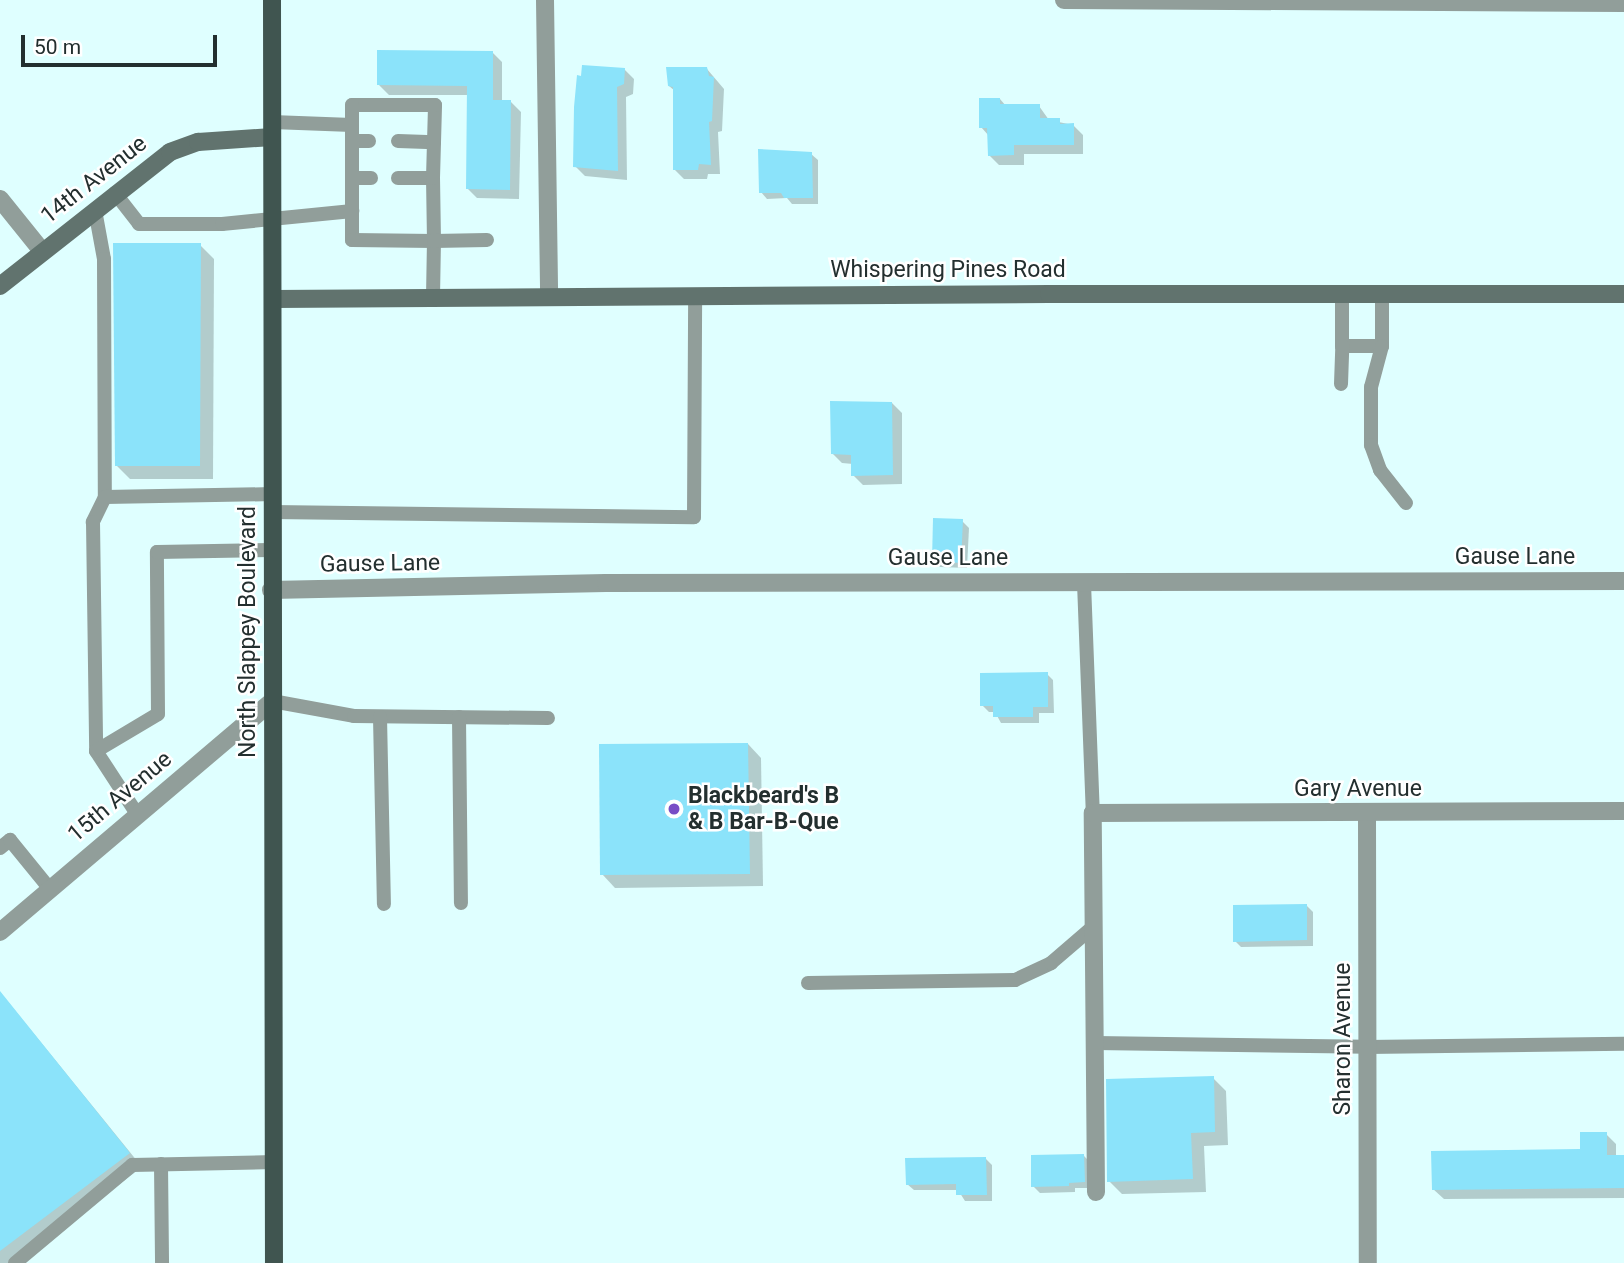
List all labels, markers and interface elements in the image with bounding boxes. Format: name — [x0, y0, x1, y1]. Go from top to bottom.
scale bar — [24, 21, 220, 65]
text: 50 m — [34, 35, 81, 59]
street label: 14th Avenue — [35, 130, 153, 230]
street label: Whispering Pines Road — [830, 256, 1066, 284]
street label: North Slappey Boulevard — [234, 506, 262, 758]
street label: Gause Lane — [1455, 543, 1575, 571]
street label: Gause Lane — [888, 544, 1008, 572]
street label: Gause Lane — [320, 549, 440, 579]
street label: 15th Avenue — [63, 746, 177, 848]
street label: Gary Avenue — [1294, 775, 1422, 803]
place label: Blackbeard's B & B Bar-B-Que — [688, 782, 839, 836]
marker: Blackbeard's B & B Bar-B-Que — [666, 801, 682, 817]
street label: Sharon Avenue — [1329, 962, 1357, 1116]

